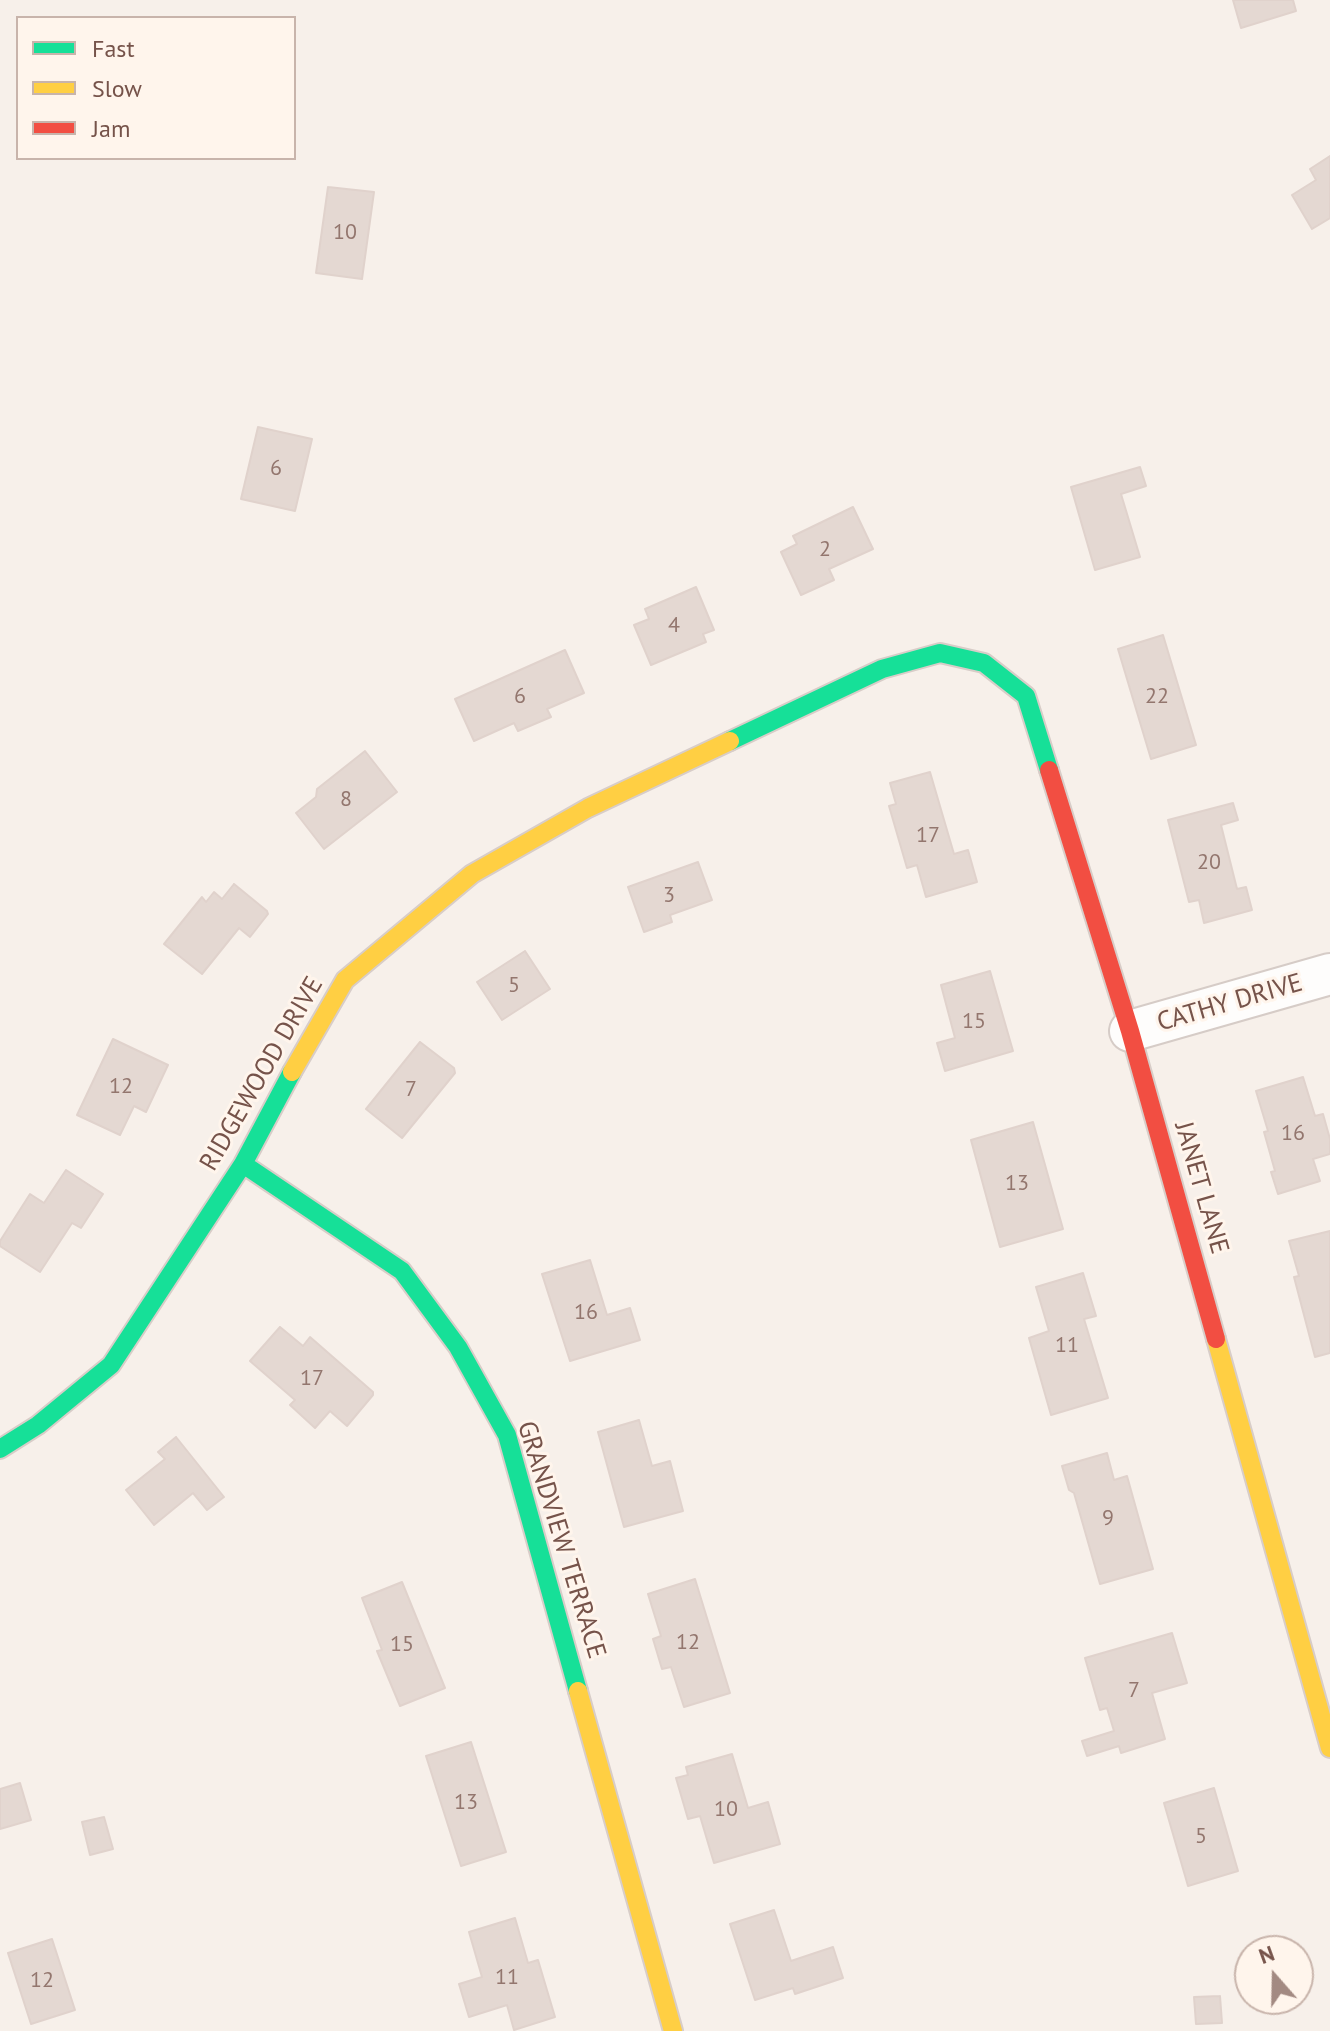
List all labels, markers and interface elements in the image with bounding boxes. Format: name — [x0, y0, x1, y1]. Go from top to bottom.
legend — [16, 16, 296, 160]
text: Fast — [92, 33, 135, 64]
text: Slow — [92, 73, 142, 104]
text: Jam — [92, 113, 130, 144]
house number: 10 — [333, 220, 357, 246]
house number: 6 — [270, 456, 282, 482]
house number: 2 — [819, 537, 831, 563]
house number: 4 — [668, 613, 680, 639]
house number: 6 — [514, 684, 526, 710]
house number: 22 — [1145, 684, 1169, 710]
house number: 8 — [340, 787, 352, 813]
house number: 17 — [916, 823, 940, 849]
house number: 20 — [1197, 850, 1221, 876]
house number: 3 — [663, 883, 675, 909]
street label: CATHY DRIVE — [1154, 967, 1306, 1039]
street label: RIDGEWOOD DRIVE — [194, 971, 330, 1177]
house number: 5 — [508, 973, 520, 999]
house number: 15 — [962, 1009, 986, 1035]
house number: 12 — [109, 1074, 133, 1100]
house number: 7 — [405, 1077, 417, 1103]
street label: JANET LANE — [1167, 1118, 1235, 1258]
house number: 16 — [1281, 1121, 1305, 1147]
house number: 13 — [1005, 1171, 1029, 1197]
house number: 16 — [574, 1300, 598, 1326]
house number: 11 — [1055, 1333, 1079, 1359]
house number: 17 — [300, 1366, 324, 1392]
street label: GRANDVIEW TERRACE — [510, 1418, 612, 1662]
house number: 9 — [1102, 1506, 1114, 1532]
house number: 12 — [676, 1630, 700, 1656]
house number: 15 — [390, 1632, 414, 1658]
house number: 7 — [1128, 1678, 1140, 1704]
house number: 13 — [454, 1790, 478, 1816]
house number: 10 — [714, 1797, 738, 1823]
house number: 5 — [1195, 1824, 1207, 1850]
north arrow — [1234, 1935, 1314, 2015]
text: N — [1255, 1939, 1278, 1970]
house number: 11 — [495, 1965, 519, 1991]
house number: 12 — [30, 1968, 54, 1994]

